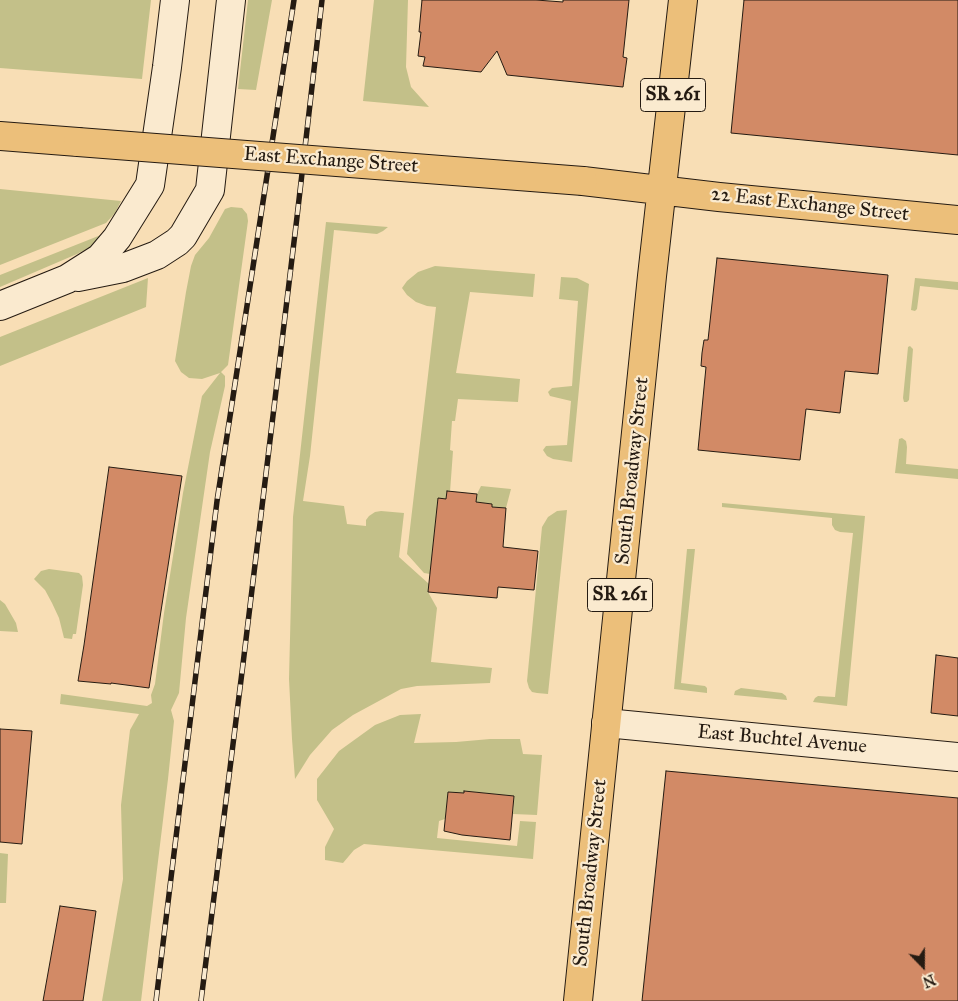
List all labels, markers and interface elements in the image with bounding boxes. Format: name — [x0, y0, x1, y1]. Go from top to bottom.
road number: SR 261 — [640, 78, 706, 112]
street label: East Exchange Street — [243, 143, 419, 179]
street label: 22 East Exchange Street — [710, 183, 910, 227]
street label: South Broadway Street — [611, 376, 655, 566]
road number: SR 261 — [588, 578, 652, 612]
street label: East Buchtel Avenue — [696, 721, 868, 759]
street label: South Broadway Street — [569, 778, 613, 968]
north arrow — [898, 941, 948, 991]
text: N — [920, 970, 937, 990]

